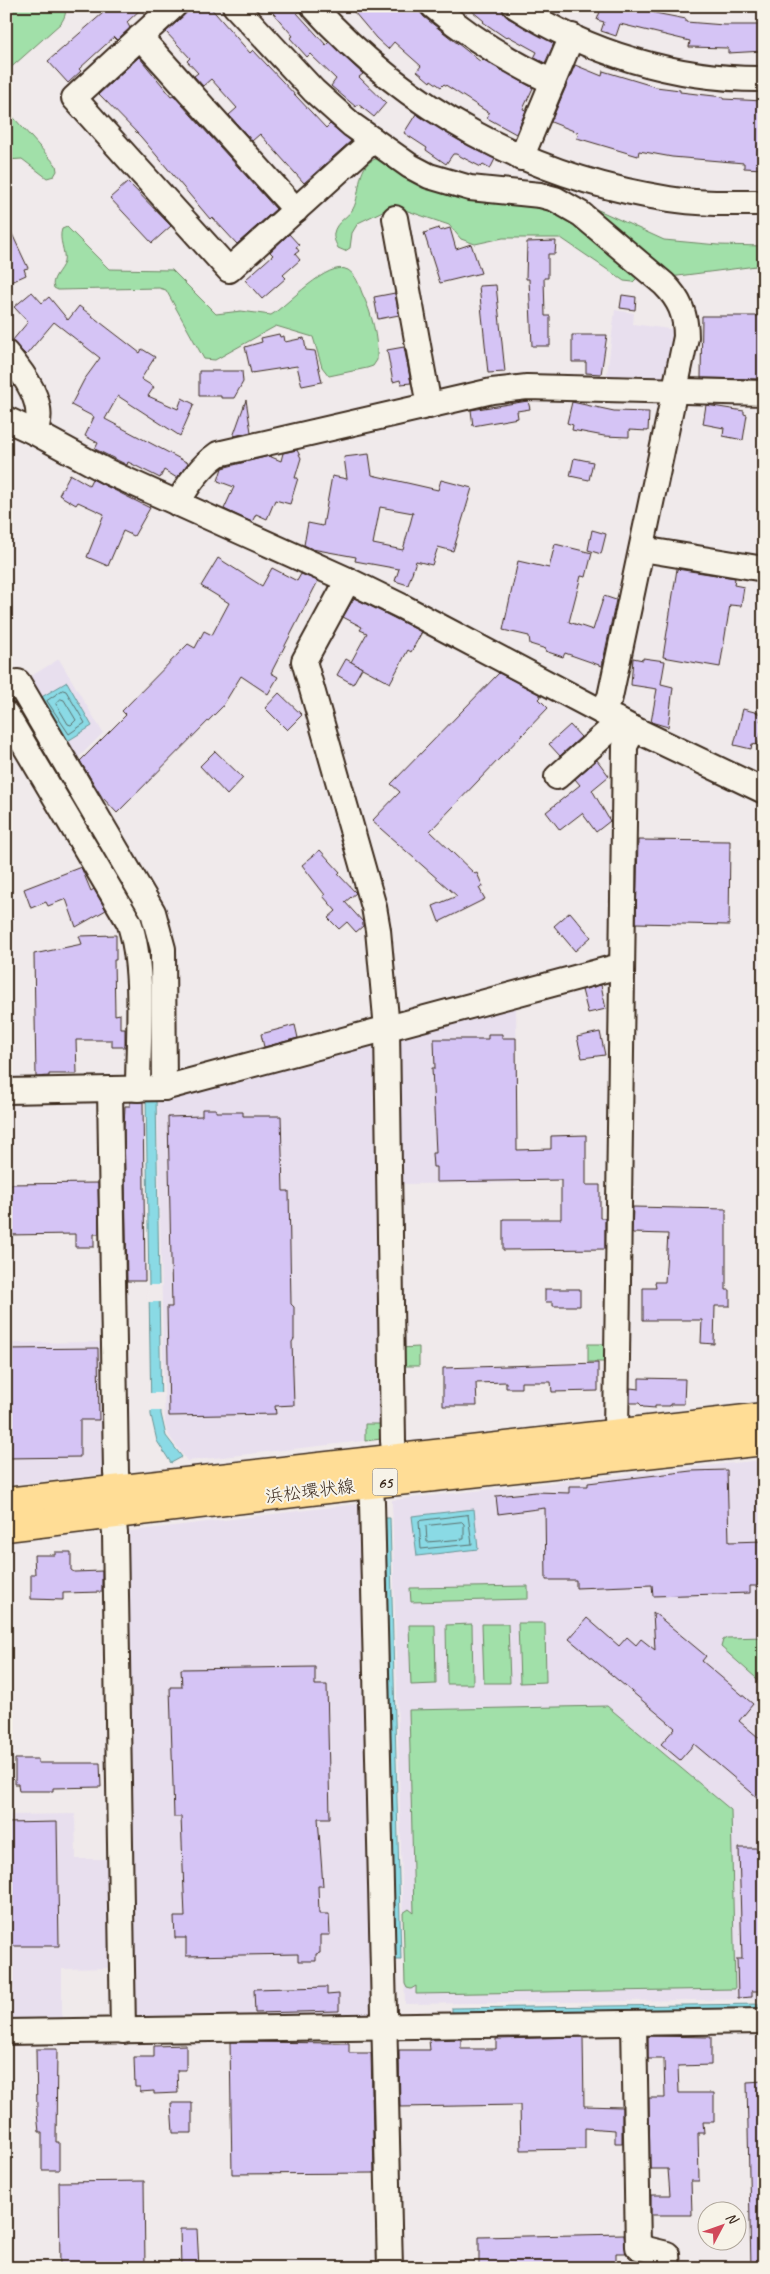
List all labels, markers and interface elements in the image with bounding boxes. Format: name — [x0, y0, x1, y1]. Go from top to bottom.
road number: 65 — [372, 1468, 398, 1495]
street label: 浜松環状線 — [264, 1475, 356, 1507]
north arrow — [698, 2202, 748, 2252]
text: N — [722, 2209, 742, 2228]

